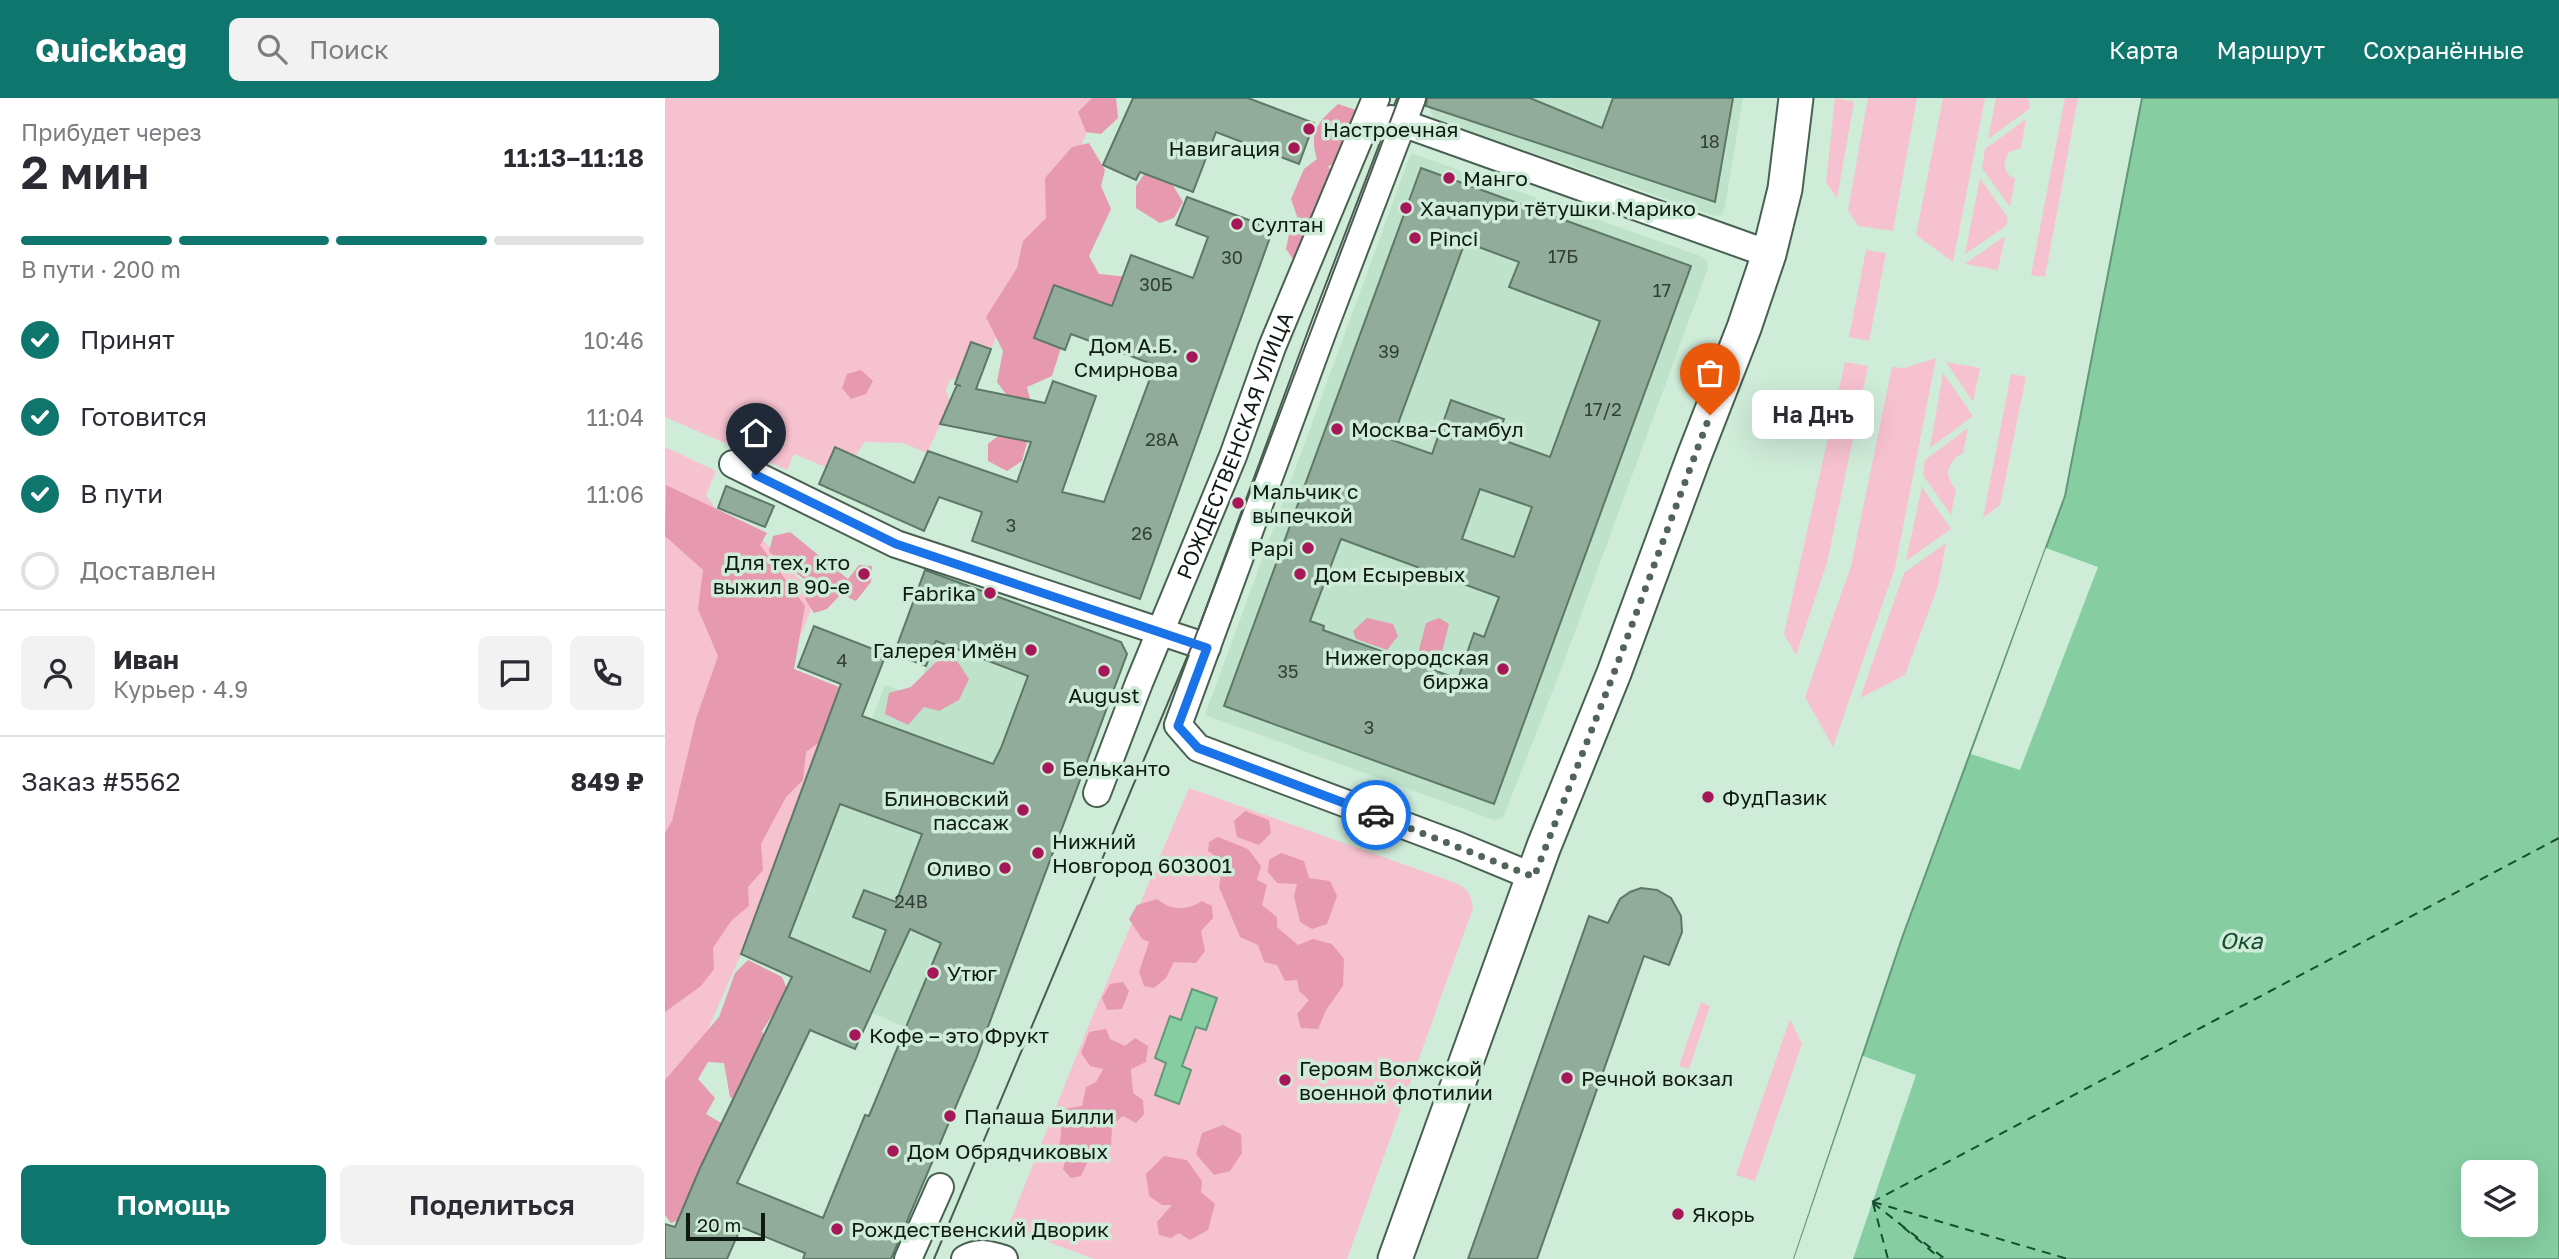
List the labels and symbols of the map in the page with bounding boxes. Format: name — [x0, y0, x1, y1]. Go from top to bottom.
place label: Настроечная — [1323, 116, 1459, 142]
marker: Настроечная — [1301, 121, 1317, 137]
house number: 18 — [1700, 130, 1720, 152]
place label: Навигация — [1169, 135, 1280, 161]
marker: Навигация — [1286, 140, 1302, 156]
place label: Манго — [1463, 165, 1528, 191]
marker: Манго — [1441, 170, 1457, 186]
place label: Хачапури тётушки Марико — [1420, 195, 1696, 221]
marker: Хачапури тётушки Марико — [1398, 200, 1414, 216]
place label: Султан — [1251, 211, 1323, 237]
marker: Султан — [1229, 216, 1245, 232]
place label: Pinci — [1429, 225, 1478, 251]
marker: Pinci — [1407, 230, 1423, 246]
house number: 17Б — [1548, 245, 1578, 267]
house number: 30 — [1221, 246, 1243, 268]
house number: 30Б — [1139, 273, 1173, 295]
house number: 17 — [1653, 279, 1671, 301]
street label: РОЖДЕСТВЕНСКАЯ УЛИЦА — [1171, 308, 1298, 583]
place label: Дом А.Б. Смирнова — [1074, 332, 1178, 382]
house number: 39 — [1378, 340, 1400, 362]
pin — [1680, 343, 1740, 415]
marker: Дом А.Б. Смирнова — [1184, 349, 1200, 365]
callout: На Днъ — [1752, 390, 1875, 440]
house number: 17/2 — [1584, 398, 1622, 420]
pin — [726, 403, 786, 475]
place label: Москва-Стамбул — [1351, 416, 1524, 442]
marker: Москва-Стамбул — [1329, 421, 1345, 437]
house number: 28А — [1145, 428, 1179, 450]
place label: Мальчик с выпечкой — [1252, 478, 1358, 528]
marker: Мальчик с выпечкой — [1230, 495, 1246, 511]
house number: 3 — [1006, 514, 1016, 536]
house number: 26 — [1131, 522, 1153, 544]
place label: Papi — [1250, 535, 1294, 561]
marker: Papi — [1300, 540, 1316, 556]
place label: Для тех, кто выжил в 90-е — [713, 549, 850, 599]
place label: Дом Есыревых — [1314, 561, 1466, 587]
marker: Для тех, кто выжил в 90-е — [856, 566, 872, 582]
marker: Дом Есыревых — [1292, 566, 1308, 582]
place label: Fabrika — [902, 580, 976, 606]
marker: Fabrika — [982, 585, 998, 601]
place label: Галерея Имён — [873, 637, 1017, 663]
marker: Галерея Имён — [1023, 642, 1039, 658]
place label: Нижегородская биржа — [1324, 644, 1489, 694]
house number: 4 — [837, 649, 848, 671]
house number: 35 — [1278, 660, 1298, 682]
marker: Нижегородская биржа — [1495, 661, 1511, 677]
marker: August — [1096, 663, 1112, 679]
place label: August — [1068, 682, 1140, 708]
house number: 3 — [1364, 716, 1374, 738]
place label: Бельканто — [1062, 755, 1170, 781]
marker: Бельканто — [1040, 760, 1056, 776]
courier — [1341, 780, 1411, 850]
place label: ФудПазик — [1722, 784, 1827, 810]
place label: Блиновский пассаж — [884, 785, 1009, 835]
marker: ФудПазик — [1700, 789, 1716, 805]
marker: Блиновский пассаж — [1015, 802, 1031, 818]
place label: Нижний Новгород 603001 — [1052, 828, 1232, 878]
marker: Нижний Новгород 603001 — [1030, 845, 1046, 861]
place label: Оливо — [927, 855, 991, 881]
marker: Оливо — [997, 860, 1013, 876]
house number: 24В — [894, 890, 928, 912]
water label: Ока — [2219, 926, 2264, 954]
place label: Утюг — [947, 960, 997, 986]
marker: Утюг — [925, 965, 941, 981]
place label: Кофе – это Фрукт — [869, 1022, 1049, 1048]
marker: Кофе – это Фрукт — [847, 1027, 863, 1043]
place label: Героям Волжской военной флотилии — [1299, 1055, 1493, 1105]
place label: Речной вокзал — [1581, 1065, 1733, 1091]
marker: Речной вокзал — [1559, 1070, 1575, 1086]
marker: Героям Волжской военной флотилии — [1277, 1072, 1293, 1088]
place label: Папаша Билли — [964, 1103, 1114, 1129]
marker: Папаша Билли — [942, 1108, 958, 1124]
place label: Дом Обрядчиковых — [907, 1138, 1108, 1164]
marker: Дом Обрядчиковых — [885, 1143, 901, 1159]
place label: Якорь — [1692, 1201, 1755, 1227]
marker: Якорь — [1670, 1206, 1686, 1222]
scale bar — [686, 1210, 765, 1242]
place label: Рождественский Дворик — [851, 1216, 1109, 1242]
marker: Рождественский Дворик — [829, 1221, 845, 1237]

